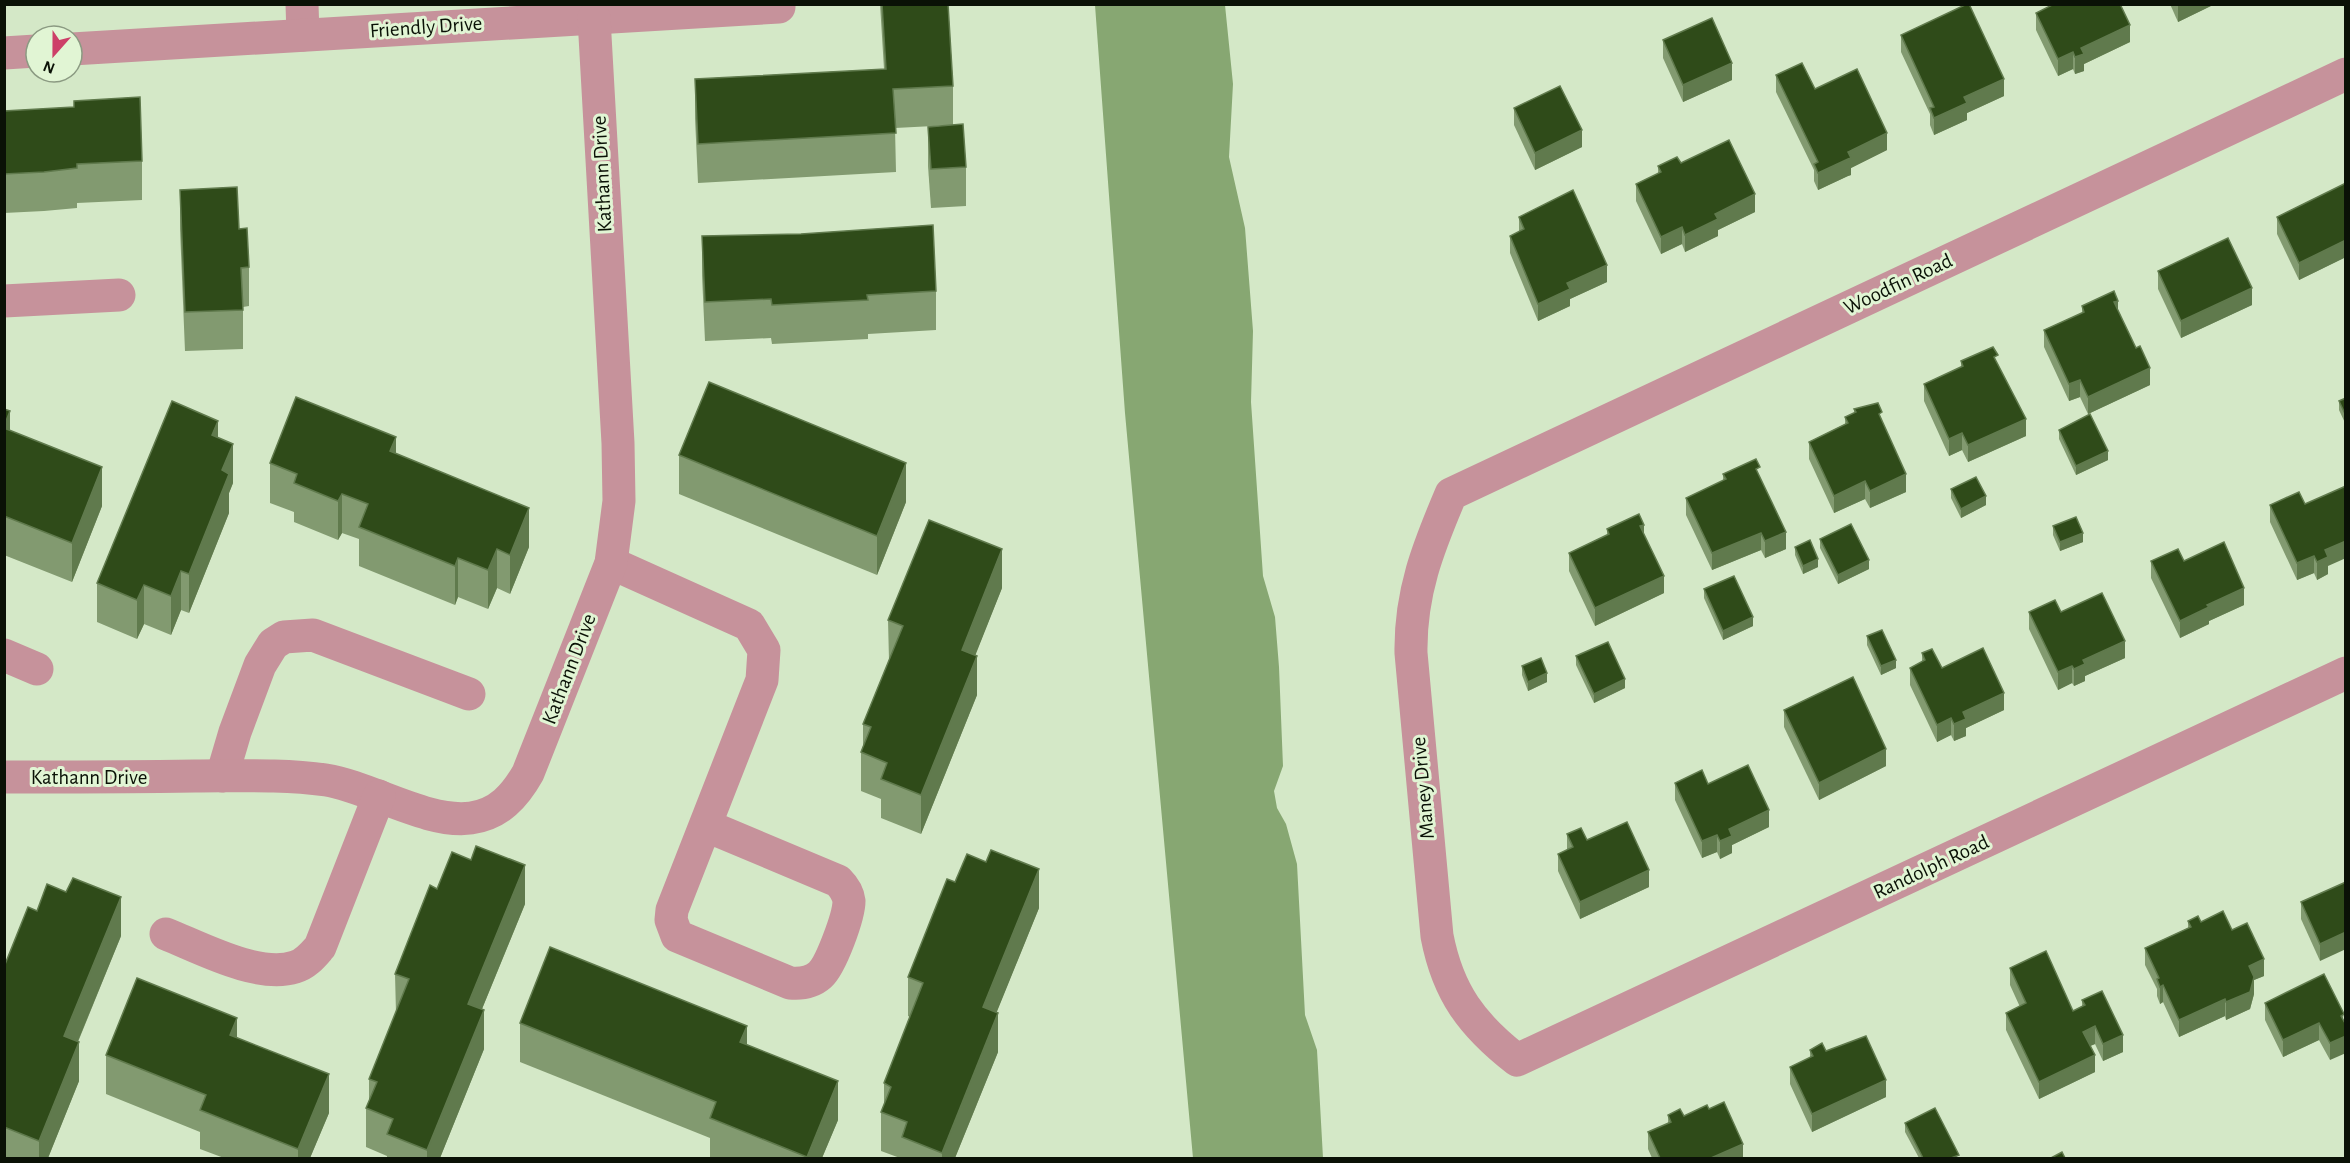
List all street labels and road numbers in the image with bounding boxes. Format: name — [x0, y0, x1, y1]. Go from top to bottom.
street label: Friendly Drive — [369, 13, 483, 41]
street label: Kathann Drive — [588, 115, 616, 233]
street label: Woodfin Road — [1841, 250, 1956, 318]
street label: Kathann Drive — [538, 611, 600, 727]
street label: Maney Drive — [1408, 736, 1438, 840]
street label: Kathann Drive — [31, 767, 147, 788]
street label: Randolph Road — [1870, 831, 1992, 903]

